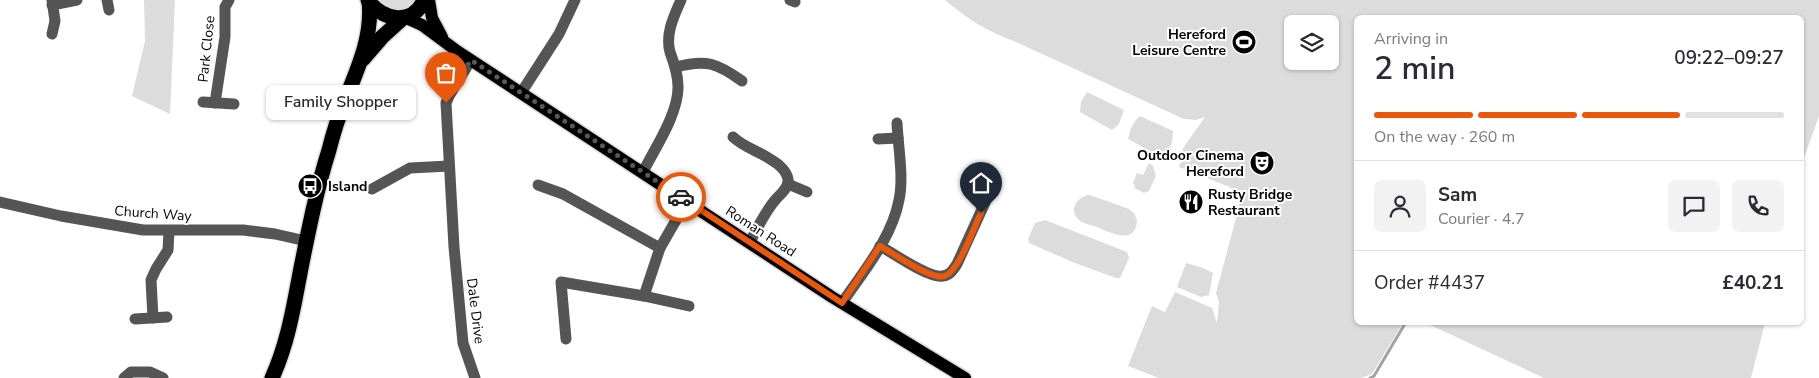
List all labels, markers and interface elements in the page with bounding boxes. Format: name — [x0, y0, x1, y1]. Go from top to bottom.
street label: Park Close — [194, 15, 219, 83]
map controls — [1284, 15, 1339, 70]
button: layers — [1284, 15, 1339, 70]
place label: Hereford Leisure Centre — [1132, 25, 1226, 60]
text: Arriving in — [1374, 28, 1448, 50]
sports icon: Hereford Leisure Centre — [1231, 29, 1257, 55]
text: 09:22–09:27 — [1674, 45, 1784, 71]
text: 2 min — [1374, 47, 1456, 90]
pin — [425, 52, 467, 103]
icon: bag — [432, 59, 460, 87]
callout: Family Shopper — [266, 86, 416, 120]
text: Family Shopper — [284, 91, 398, 113]
text: On the way · 260 m — [1374, 126, 1515, 148]
place label: Outdoor Cinema Hereford — [1137, 146, 1244, 181]
theatre icon: Outdoor Cinema Hereford — [1249, 150, 1275, 176]
pin — [960, 162, 1002, 213]
icon: home — [967, 169, 995, 197]
courier — [656, 172, 706, 222]
bus stop icon: Island — [297, 173, 323, 199]
place label: Island — [328, 177, 367, 196]
button: person — [1374, 180, 1426, 232]
button: chat — [1668, 180, 1720, 232]
button: phone — [1732, 180, 1784, 232]
text: Sam — [1438, 182, 1477, 208]
icon: car — [667, 183, 695, 211]
place label: Rusty Bridge Restaurant — [1208, 185, 1293, 220]
restaurant icon: Rusty Bridge Restaurant — [1178, 189, 1204, 215]
street label: Church Way — [114, 201, 193, 226]
street label: Roman Road — [722, 202, 800, 261]
text: Courier · 4.7 — [1438, 208, 1524, 230]
text: Order #4437 — [1374, 270, 1485, 296]
text: £40.21 — [1722, 270, 1784, 296]
street label: Dale Drive — [462, 277, 489, 345]

